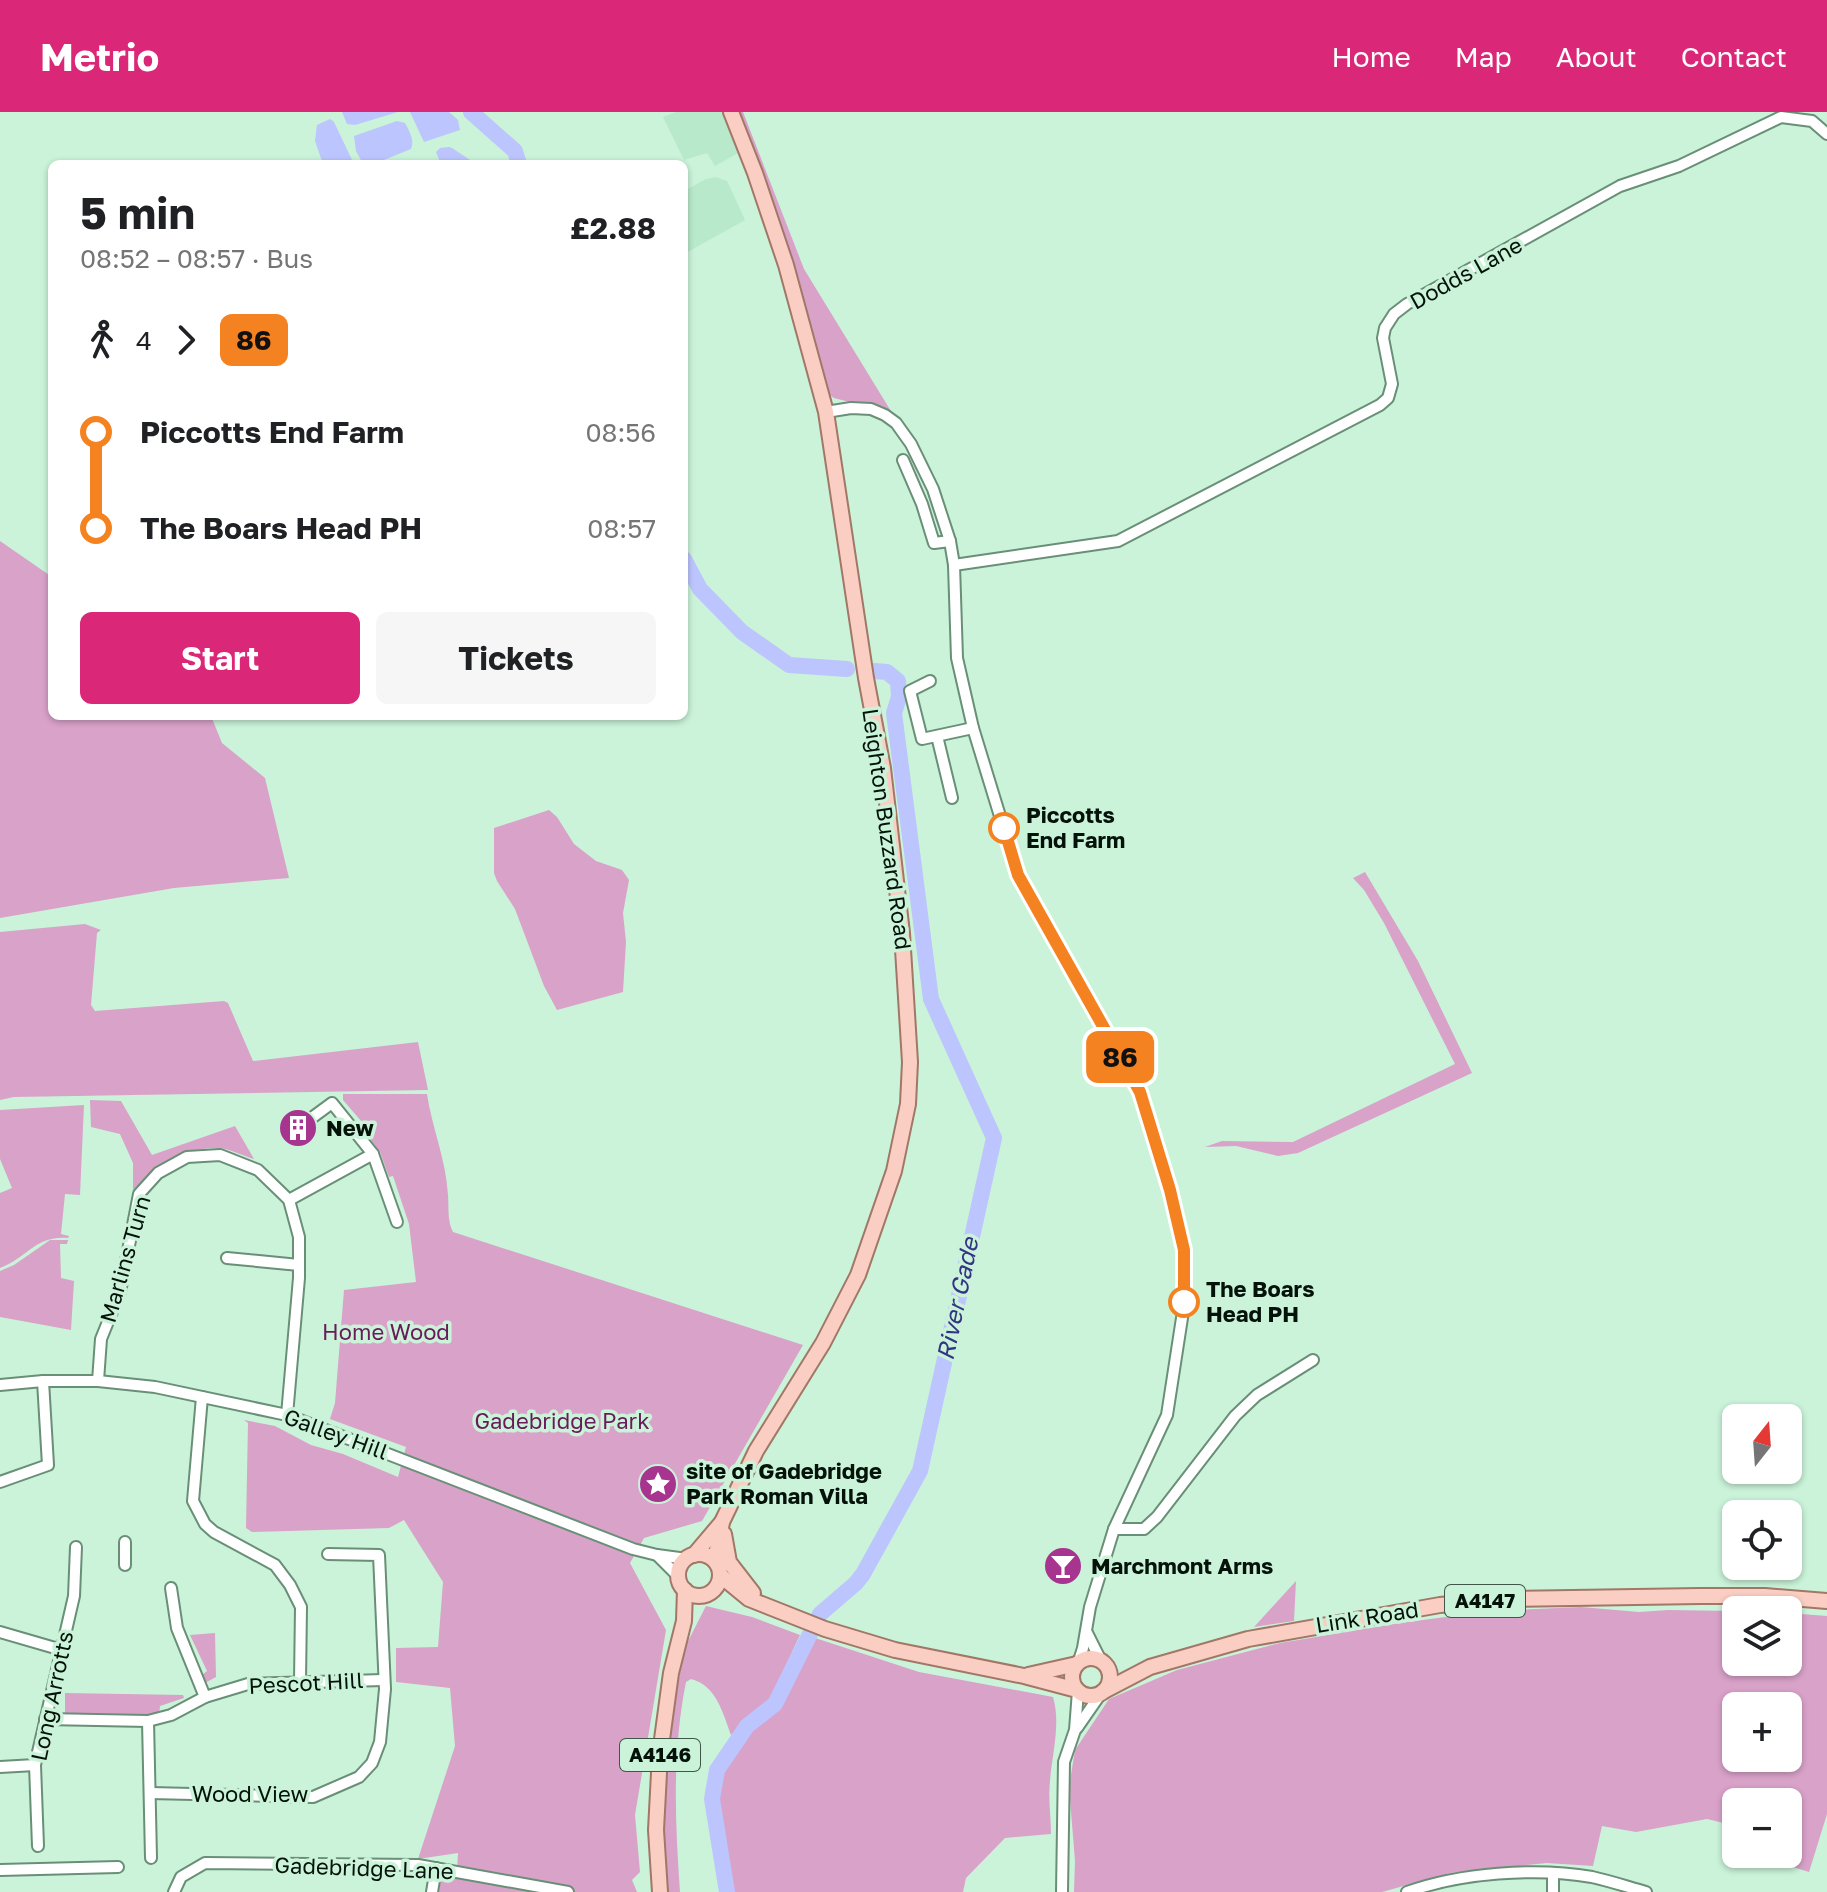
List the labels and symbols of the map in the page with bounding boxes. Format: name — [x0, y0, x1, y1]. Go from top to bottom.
street label: Dodds Lane — [1405, 231, 1527, 315]
street label: Leighton Buzzard Road — [857, 707, 918, 951]
place label: Piccotts End Farm — [1026, 801, 1125, 853]
marker: Piccotts End Farm — [989, 813, 1019, 843]
line badge: 86 — [1084, 1031, 1156, 1083]
building icon: New — [277, 1107, 319, 1149]
place label: New — [326, 1114, 375, 1141]
street label: Marlins Turn — [94, 1192, 156, 1325]
water label: River Gade — [929, 1233, 984, 1362]
place label: The Boars Head PH — [1206, 1275, 1314, 1327]
marker: The Boars Head PH — [1169, 1287, 1199, 1317]
park label: Home Wood — [322, 1318, 450, 1345]
street label: Galley Hill — [281, 1402, 392, 1465]
north arrow — [1722, 1404, 1802, 1484]
park label: Gadebridge Park — [474, 1407, 650, 1434]
place label: site of Gadebridge Park Roman Villa — [686, 1457, 882, 1509]
place icon: site of Gadebridge Park Roman Villa — [637, 1463, 679, 1505]
bar icon: Marchmont Arms — [1042, 1545, 1084, 1587]
place label: Marchmont Arms — [1091, 1552, 1273, 1579]
road number: A4147 — [1445, 1585, 1525, 1617]
street label: Link Road — [1314, 1595, 1420, 1638]
street label: Long Arrotts — [25, 1629, 78, 1763]
street label: Pescot Hill — [248, 1666, 364, 1699]
road number: A4146 — [620, 1739, 700, 1771]
street label: Wood View — [192, 1780, 309, 1807]
street label: Gadebridge Lane — [274, 1851, 454, 1884]

